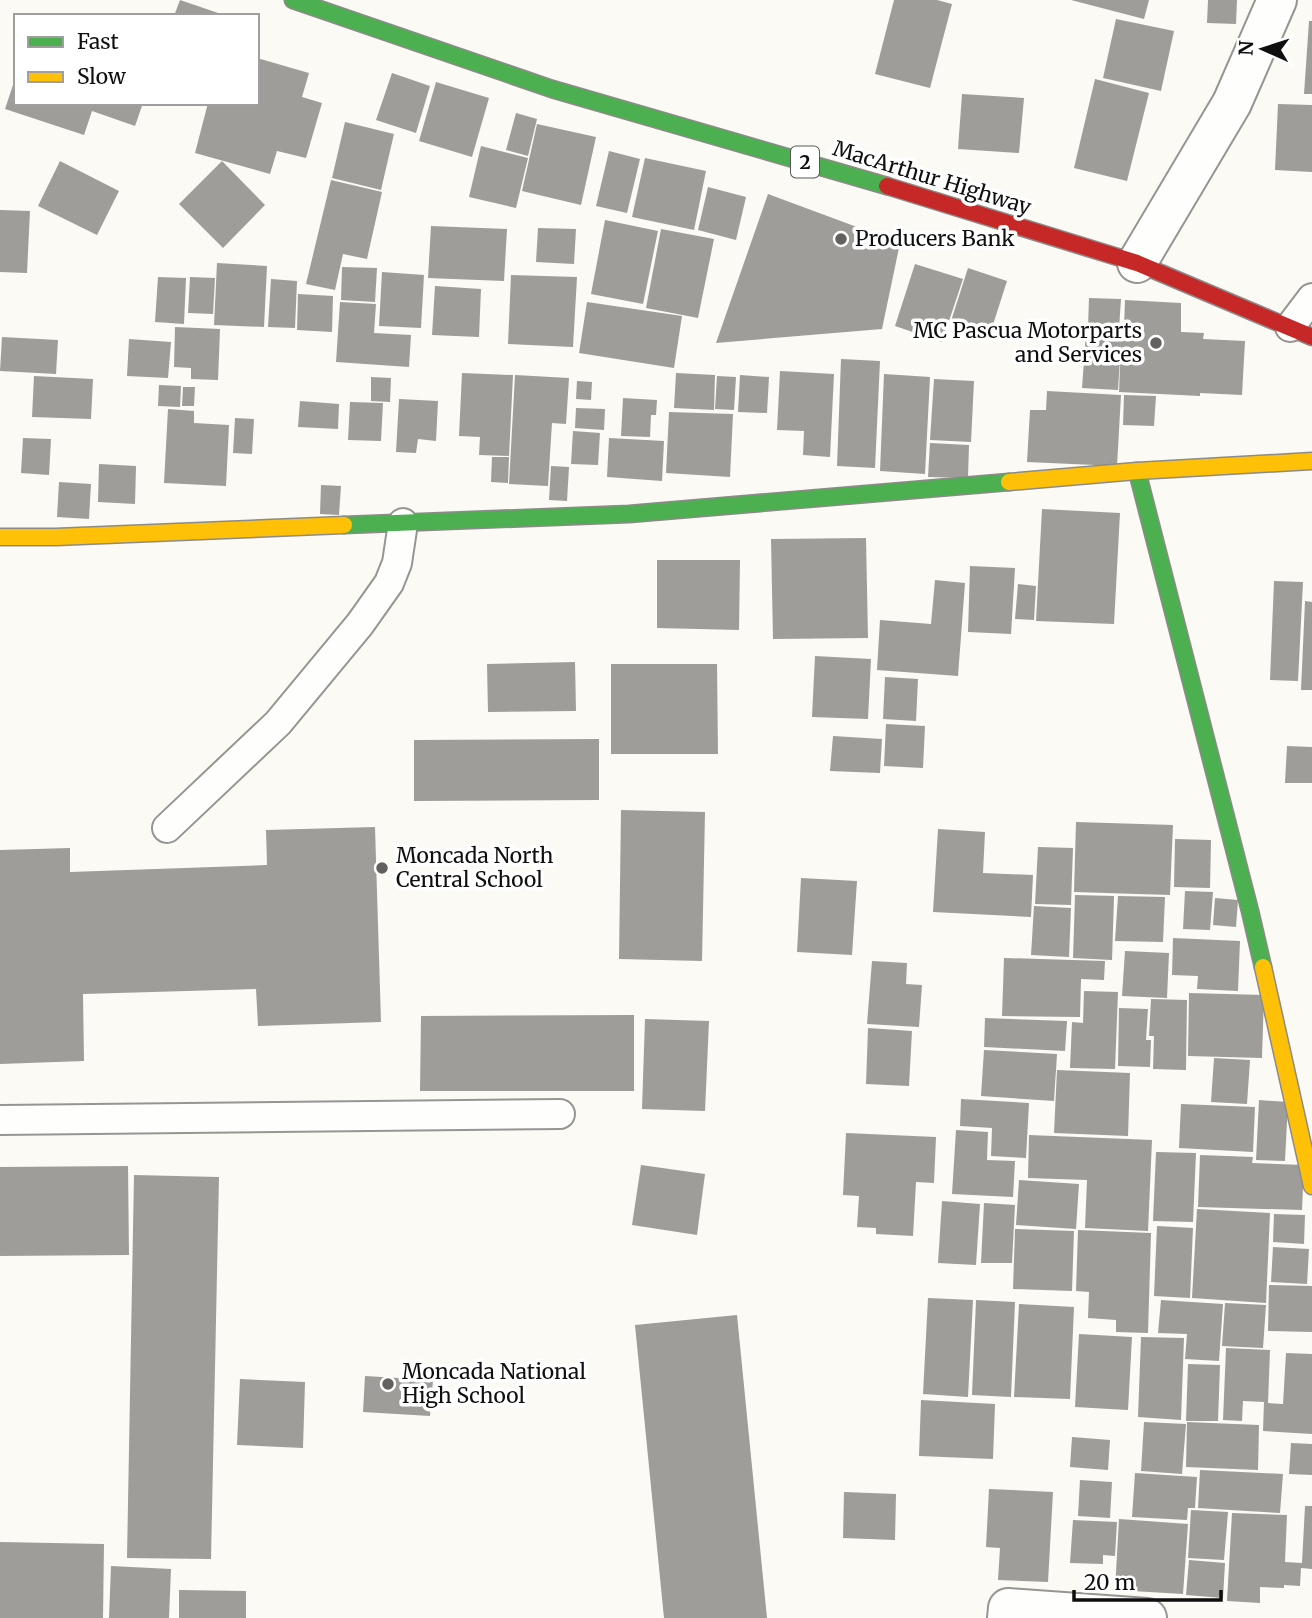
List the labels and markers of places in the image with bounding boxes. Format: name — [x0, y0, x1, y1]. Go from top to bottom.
place label: Producers Bank — [855, 225, 1015, 252]
marker: Producers Bank — [833, 231, 849, 247]
place label: MC Pascua Motorparts and Services — [913, 317, 1142, 368]
marker: MC Pascua Motorparts and Services — [1148, 335, 1164, 351]
place label: Moncada North Central School — [396, 842, 554, 893]
marker: Moncada North Central School — [374, 860, 390, 876]
place label: Moncada National High School — [402, 1358, 586, 1409]
marker: Moncada National High School — [380, 1376, 396, 1392]

